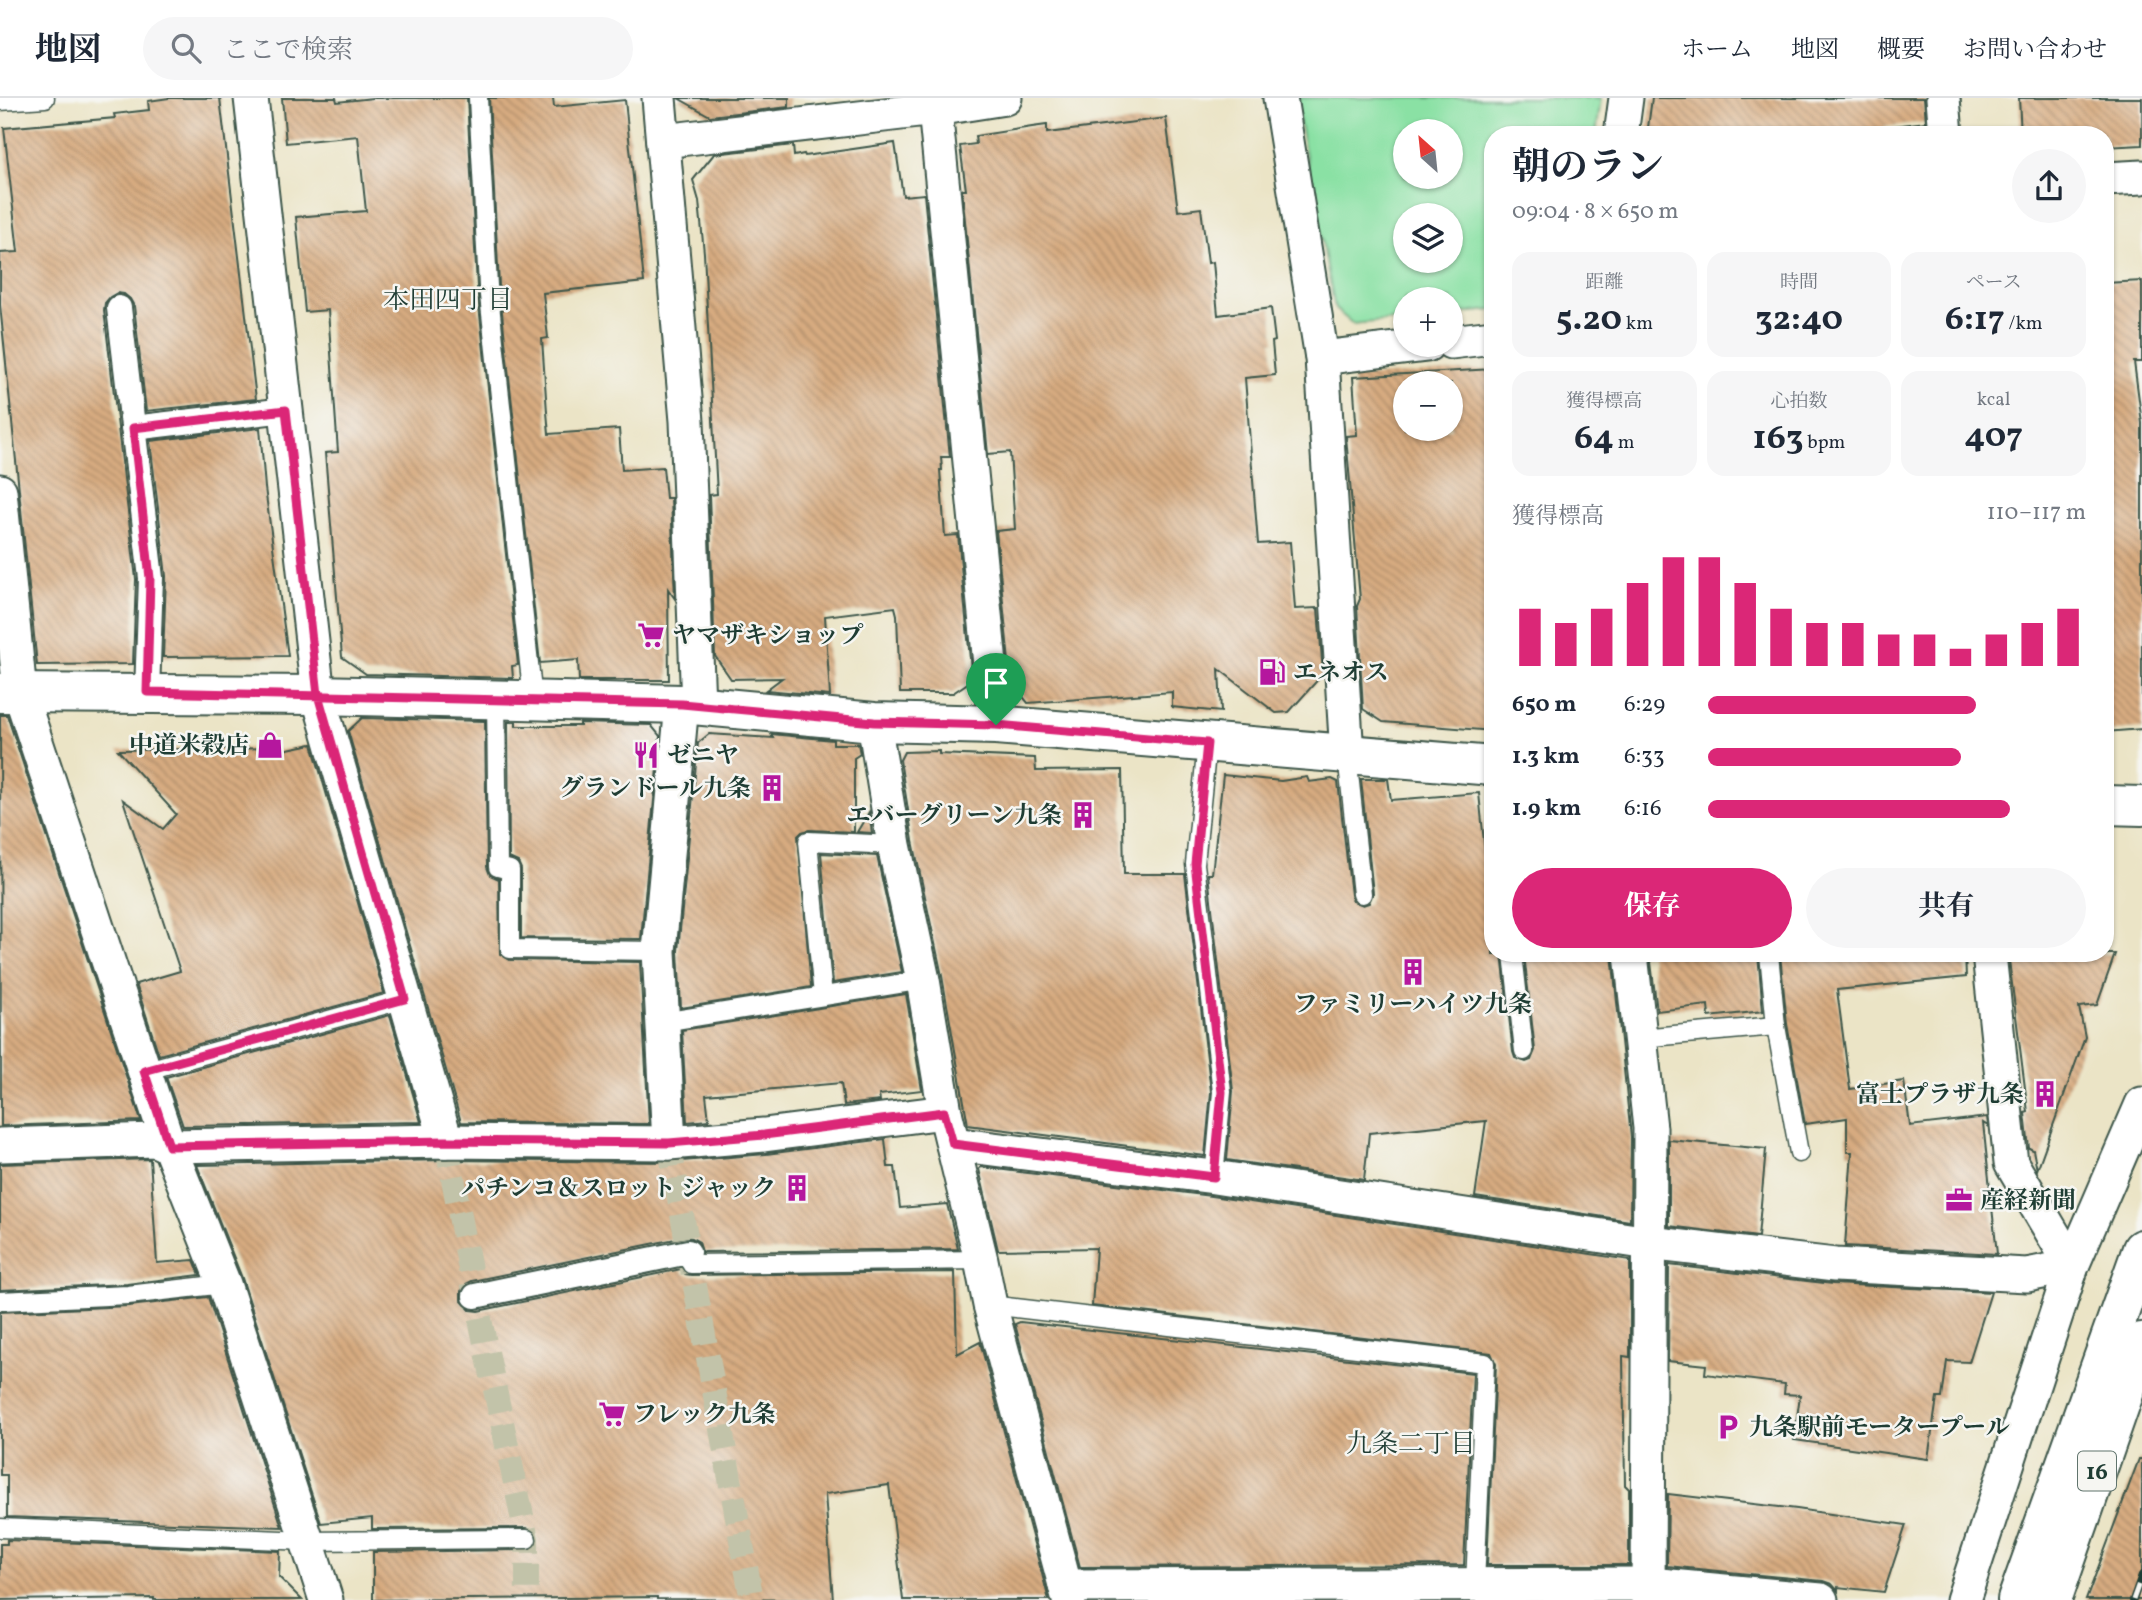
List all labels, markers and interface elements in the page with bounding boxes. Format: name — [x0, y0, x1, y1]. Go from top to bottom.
search box — [143, 17, 633, 80]
text: 地図 — [35, 29, 101, 75]
icon: search — [167, 29, 205, 67]
text: ここで検索 — [223, 33, 353, 69]
text: ホーム — [1681, 34, 1753, 68]
text: 地図 — [1791, 34, 1839, 68]
text: 概要 — [1877, 34, 1925, 68]
text: お問い合わせ — [1963, 34, 2107, 68]
north arrow — [1393, 119, 1463, 189]
map controls — [1393, 119, 1463, 441]
text: 朝のラン — [1512, 143, 1664, 196]
button: share — [2012, 149, 2086, 223]
text: 09:04 · 8 × 650 m — [1512, 196, 1679, 228]
button: layers — [1393, 203, 1463, 273]
text: 距離 — [1585, 270, 1623, 296]
text: 時間 — [1780, 270, 1818, 296]
text: ペース — [1966, 270, 2022, 296]
district label: 本田四丁目 — [383, 283, 513, 319]
button: + — [1393, 287, 1463, 357]
text: 5.20 — [1556, 296, 1622, 344]
text: 32:40 — [1755, 296, 1843, 344]
text: 6:17 — [1945, 296, 2005, 344]
text: km — [1622, 311, 1653, 337]
text: /km — [2005, 311, 2043, 337]
button: − — [1393, 371, 1463, 441]
text: kcal — [1977, 387, 2011, 413]
text: 獲得標高 — [1566, 389, 1642, 415]
text: 心拍数 — [1770, 389, 1828, 415]
text: 407 — [1964, 413, 2023, 461]
text: 64 — [1574, 415, 1614, 463]
text: 163 — [1753, 415, 1804, 463]
text: m — [1614, 430, 1635, 456]
text: bpm — [1804, 430, 1845, 456]
text: 110–117 m — [1987, 497, 2086, 529]
text: 獲得標高 — [1512, 501, 1604, 533]
supermarket icon: ヤマザキショップ — [636, 620, 666, 650]
place label: ヤマザキショップ — [672, 620, 864, 654]
pin — [966, 653, 1026, 725]
fuel station icon: エネオス — [1257, 657, 1287, 687]
place label: エネオス — [1293, 657, 1389, 691]
icon: arrive — [977, 664, 1015, 702]
text: 650 m — [1512, 689, 1576, 721]
text: 6:29 — [1624, 689, 1665, 721]
place label: 中道米穀店 — [129, 730, 249, 764]
shop icon: 中道米穀店 — [255, 730, 285, 760]
restaurant icon: ゼニヤ — [631, 740, 661, 770]
place label: ゼニヤ — [667, 740, 739, 774]
text: 1.3 km — [1512, 741, 1580, 773]
text: 6:33 — [1624, 741, 1665, 773]
place label: グランドール九条 — [559, 773, 751, 807]
building icon: グランドール九条 — [757, 773, 787, 803]
text: 1.9 km — [1512, 793, 1581, 825]
text: 6:16 — [1624, 793, 1662, 825]
place label: エバーグリーン九条 — [846, 800, 1062, 834]
building icon: エバーグリーン九条 — [1068, 800, 1098, 830]
button: 保存 — [1512, 868, 1792, 948]
button: 共有 — [1806, 868, 2086, 948]
building icon: ファミリーハイツ九条 — [1398, 957, 1428, 987]
place label: ファミリーハイツ九条 — [1294, 989, 1532, 1023]
place label: 富士プラザ九条 — [1856, 1079, 2024, 1113]
building icon: 富士プラザ九条 — [2030, 1079, 2060, 1109]
place label: パチンコ＆スロット ジャック — [461, 1173, 776, 1207]
building icon: パチンコ＆スロット ジャック — [782, 1173, 812, 1203]
office icon: 産経新聞 — [1944, 1185, 1974, 1215]
place label: 産経新聞 — [1980, 1185, 2076, 1219]
supermarket icon: フレック九条 — [597, 1399, 627, 1429]
place label: フレック九条 — [633, 1399, 776, 1433]
parking icon: 九条駅前モータープール — [1713, 1412, 1743, 1442]
place label: 九条駅前モータープール — [1749, 1412, 2010, 1446]
district label: 九条二丁目 — [1346, 1427, 1476, 1463]
road number: 16 — [2078, 1452, 2116, 1490]

